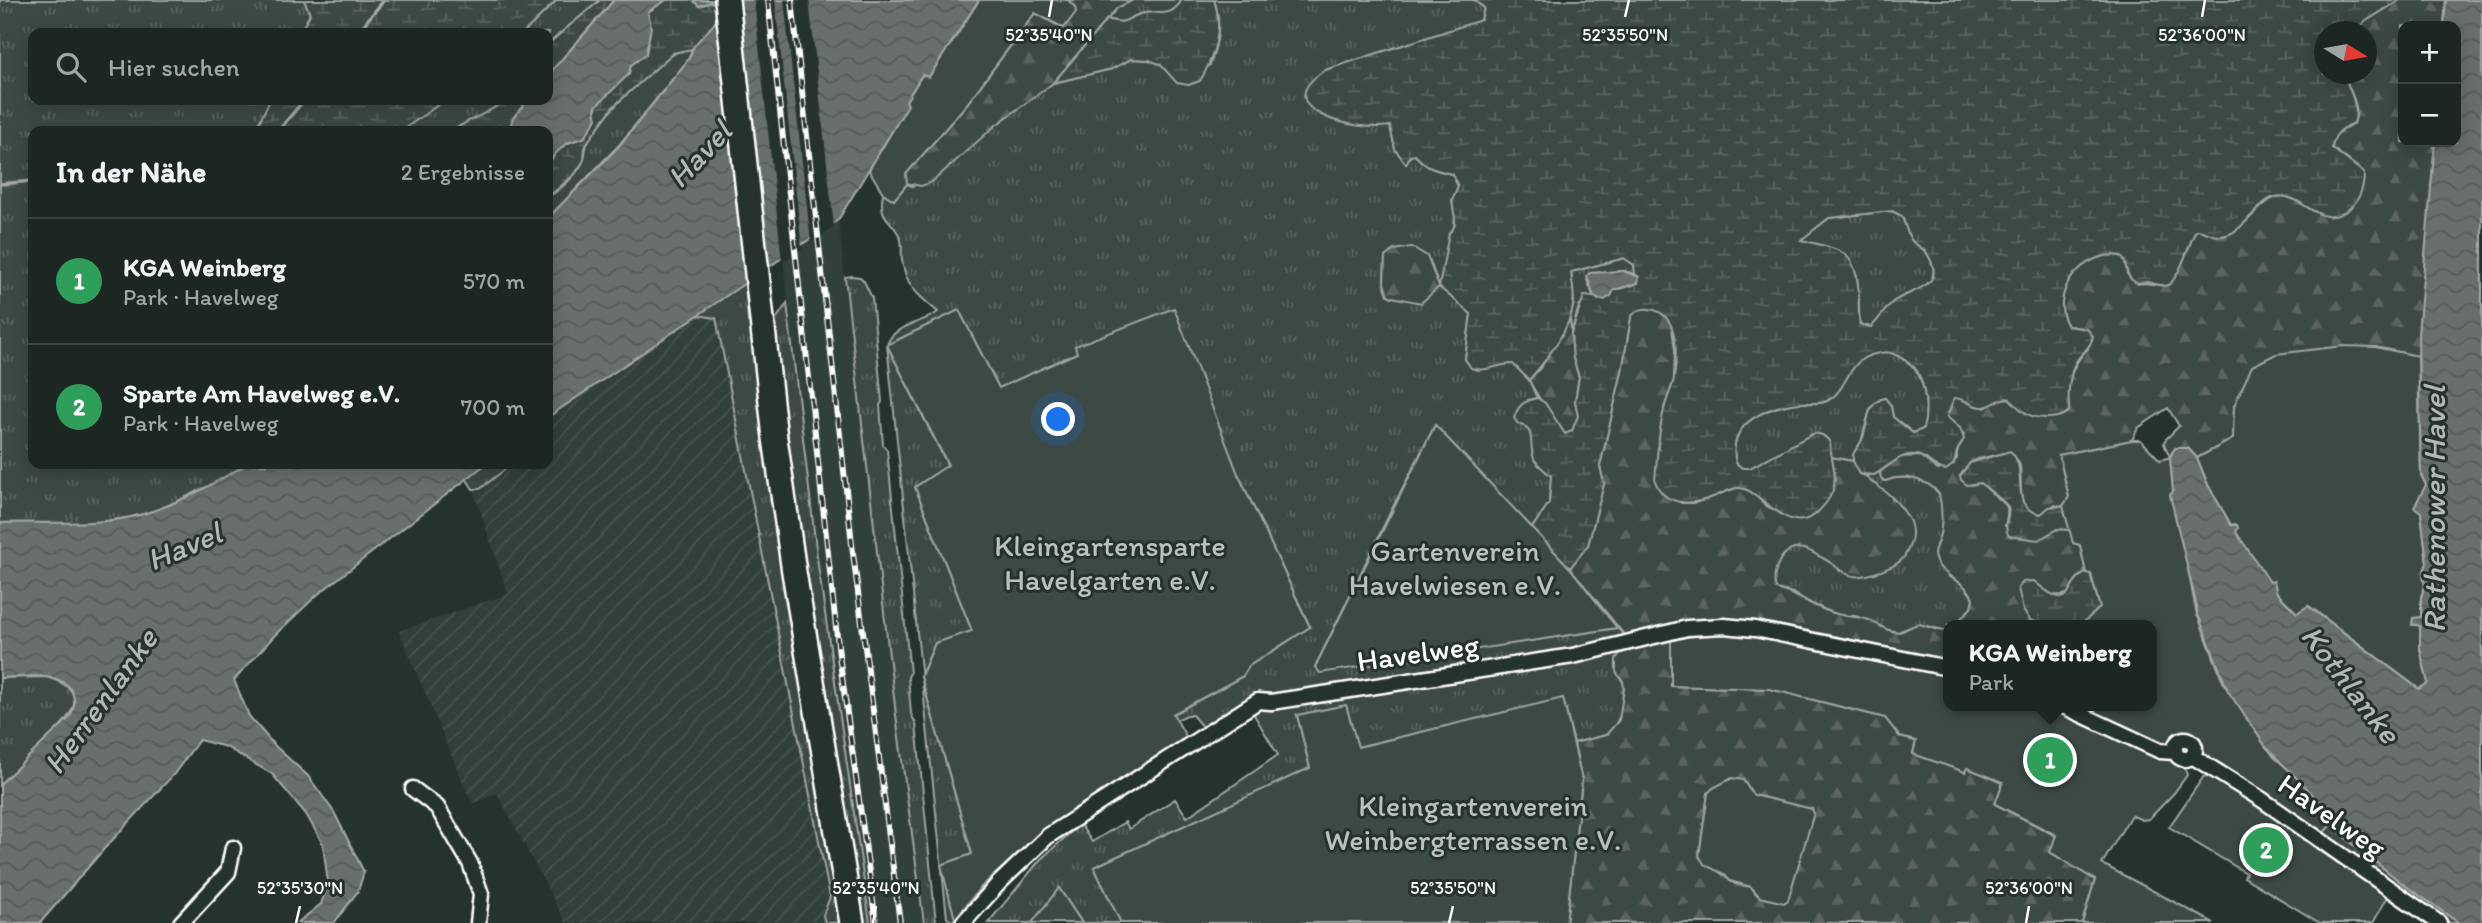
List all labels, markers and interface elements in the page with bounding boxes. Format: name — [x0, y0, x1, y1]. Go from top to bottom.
north arrow — [2314, 21, 2377, 84]
map controls — [2398, 21, 2461, 147]
button: + — [2398, 21, 2461, 84]
text: 52°35'40"N — [1005, 24, 1093, 46]
text: 52°35'50"N — [1582, 24, 1668, 46]
text: 52°36'00"N — [2158, 24, 2246, 46]
search box — [28, 28, 553, 105]
icon: search — [52, 48, 90, 86]
text: Hier suchen — [108, 51, 240, 83]
button: − — [2398, 84, 2461, 147]
water label: Havel — [659, 111, 741, 195]
text: In der Nähe — [56, 153, 206, 190]
text: 2 Ergebnisse — [401, 158, 525, 186]
text: KGA Weinberg — [123, 251, 286, 283]
text: 1 — [74, 267, 84, 295]
text: 570 m — [463, 267, 525, 295]
text: Park · Havelweg — [123, 283, 279, 311]
text: Sparte Am Havelweg e.V. — [123, 377, 400, 409]
water label: Rathenower Havel — [2415, 383, 2453, 633]
text: 2 — [73, 393, 85, 421]
text: 700 m — [461, 393, 525, 421]
your location — [1041, 402, 1075, 436]
text: Park · Havelweg — [123, 409, 279, 437]
water label: Havel — [141, 513, 229, 579]
park label: Kleingartensparte Havelgarten e.V. — [994, 527, 1226, 598]
park label: Gartenverein Havelwiesen e.V. — [1349, 532, 1561, 603]
water label: Kothlanke — [2293, 617, 2410, 752]
water label: Herrenlanke — [35, 620, 166, 781]
popup — [1943, 620, 2157, 711]
street label: Havelweg — [1354, 626, 1482, 679]
text: KGA Weinberg — [1969, 636, 2131, 668]
text: Park — [1969, 668, 2014, 696]
pin: 1 — [2027, 734, 2073, 786]
street label: Havelweg — [2271, 765, 2394, 866]
park label: Kleingartenverein Weinbergterrassen e.V. — [1325, 787, 1621, 858]
pin: 2 — [2243, 824, 2289, 876]
text: 52°35'30"N — [257, 877, 343, 899]
text: 52°35'40"N — [832, 877, 920, 899]
text: 52°35'50"N — [1410, 877, 1496, 899]
text: 52°36'00"N — [1985, 877, 2073, 899]

